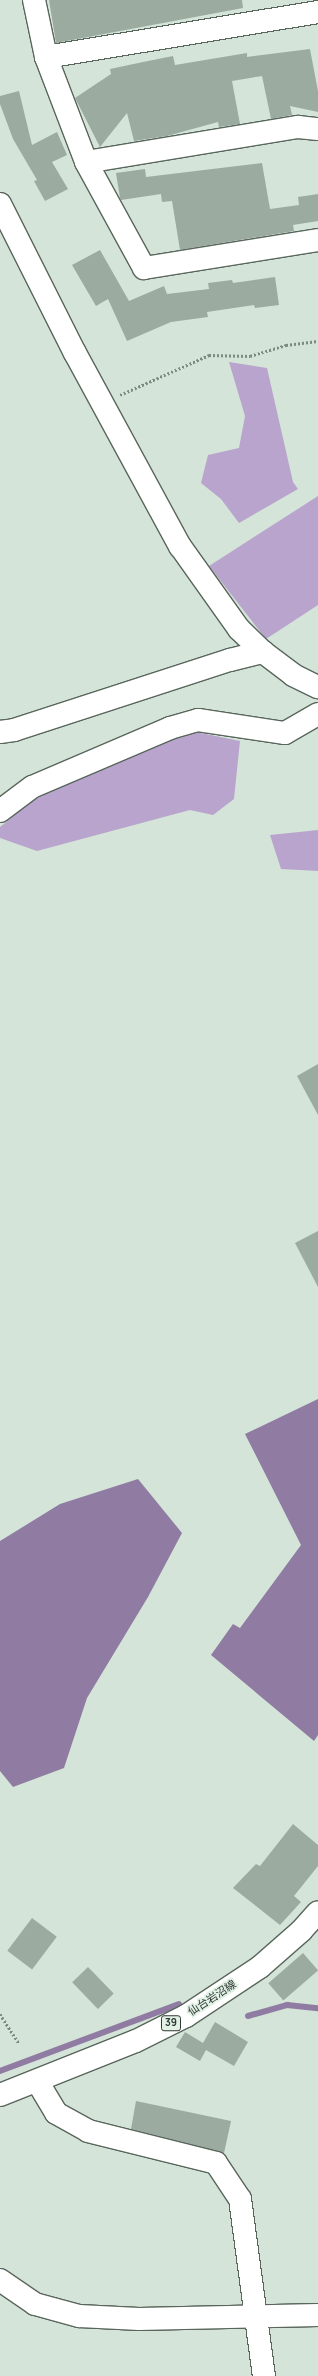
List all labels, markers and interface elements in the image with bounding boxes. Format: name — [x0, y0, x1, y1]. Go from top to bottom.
street label: 仙台岩沼線 — [185, 1977, 239, 2019]
road number: 39 — [160, 2015, 182, 2031]

